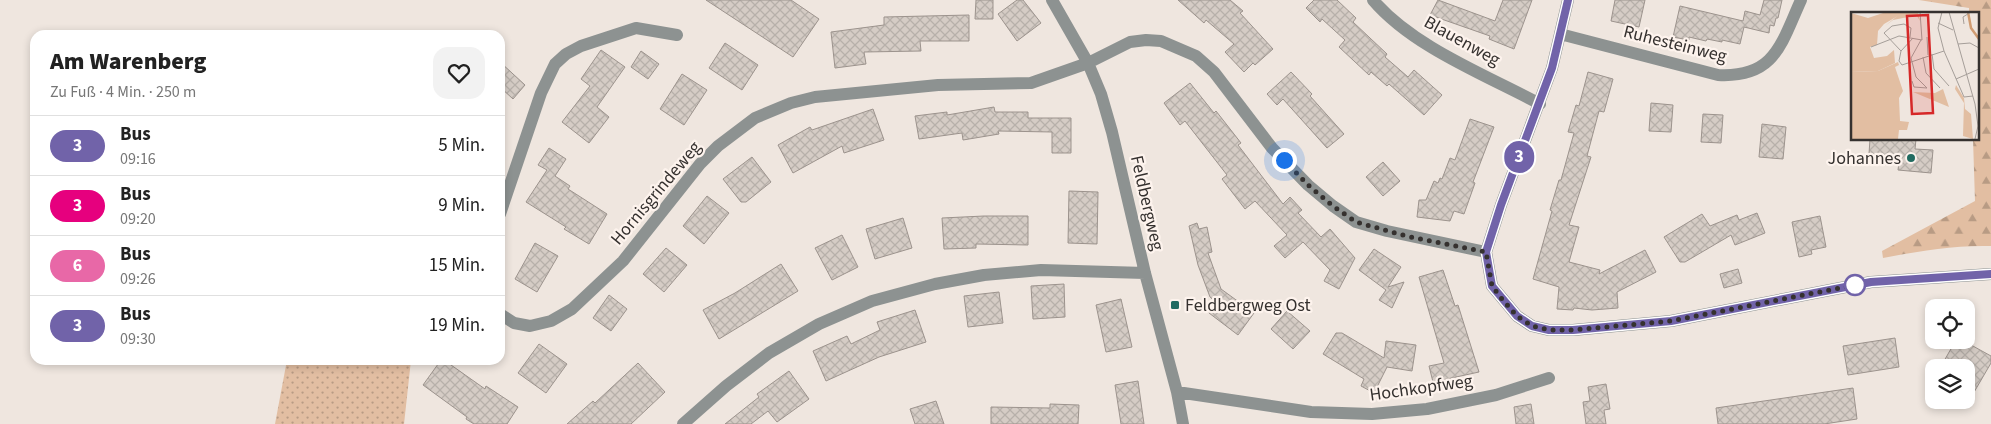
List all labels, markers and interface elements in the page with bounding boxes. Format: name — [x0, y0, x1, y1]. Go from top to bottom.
street label: Blauenweg — [1419, 10, 1505, 72]
inset map — [1851, 12, 1978, 140]
street label: Ruhesteinweg — [1621, 19, 1729, 69]
text: Am Warenberg — [50, 44, 206, 79]
button: heart — [433, 47, 485, 99]
text: Zu Fuß · 4 Min. · 250 m — [50, 81, 196, 103]
text: Bus — [120, 121, 151, 148]
text: 5 Min. — [438, 132, 485, 159]
text: 3 — [73, 133, 82, 158]
street label: Hornisgrindeweg — [605, 136, 707, 250]
line badge: 3 — [1503, 141, 1535, 173]
text: 3 — [1514, 144, 1524, 169]
place label: Johannes — [1828, 146, 1901, 171]
text: 09:16 — [120, 148, 156, 170]
your location — [1272, 148, 1297, 173]
marker: Johannes — [1905, 152, 1917, 164]
street label: Feldbergweg — [1124, 153, 1170, 253]
text: Bus — [120, 181, 151, 208]
text: 9 Min. — [438, 192, 485, 219]
text: 3 — [73, 193, 82, 218]
text: 09:20 — [120, 208, 156, 230]
text: Bus — [120, 241, 151, 268]
text: 15 Min. — [429, 252, 485, 279]
text: 6 — [73, 253, 82, 278]
text: 09:26 — [120, 268, 156, 290]
unlabelled marker — [1844, 274, 1866, 296]
place label: Feldbergweg Ost — [1185, 293, 1311, 318]
marker: Feldbergweg Ost — [1169, 299, 1181, 311]
map controls — [1925, 299, 1975, 409]
button: locate — [1925, 299, 1975, 349]
text: Bus — [120, 301, 151, 328]
text: 19 Min. — [429, 312, 485, 339]
text: 3 — [73, 313, 82, 338]
text: 09:30 — [120, 328, 156, 350]
button: layers — [1925, 359, 1975, 409]
street label: Hochkopfweg — [1368, 368, 1474, 408]

